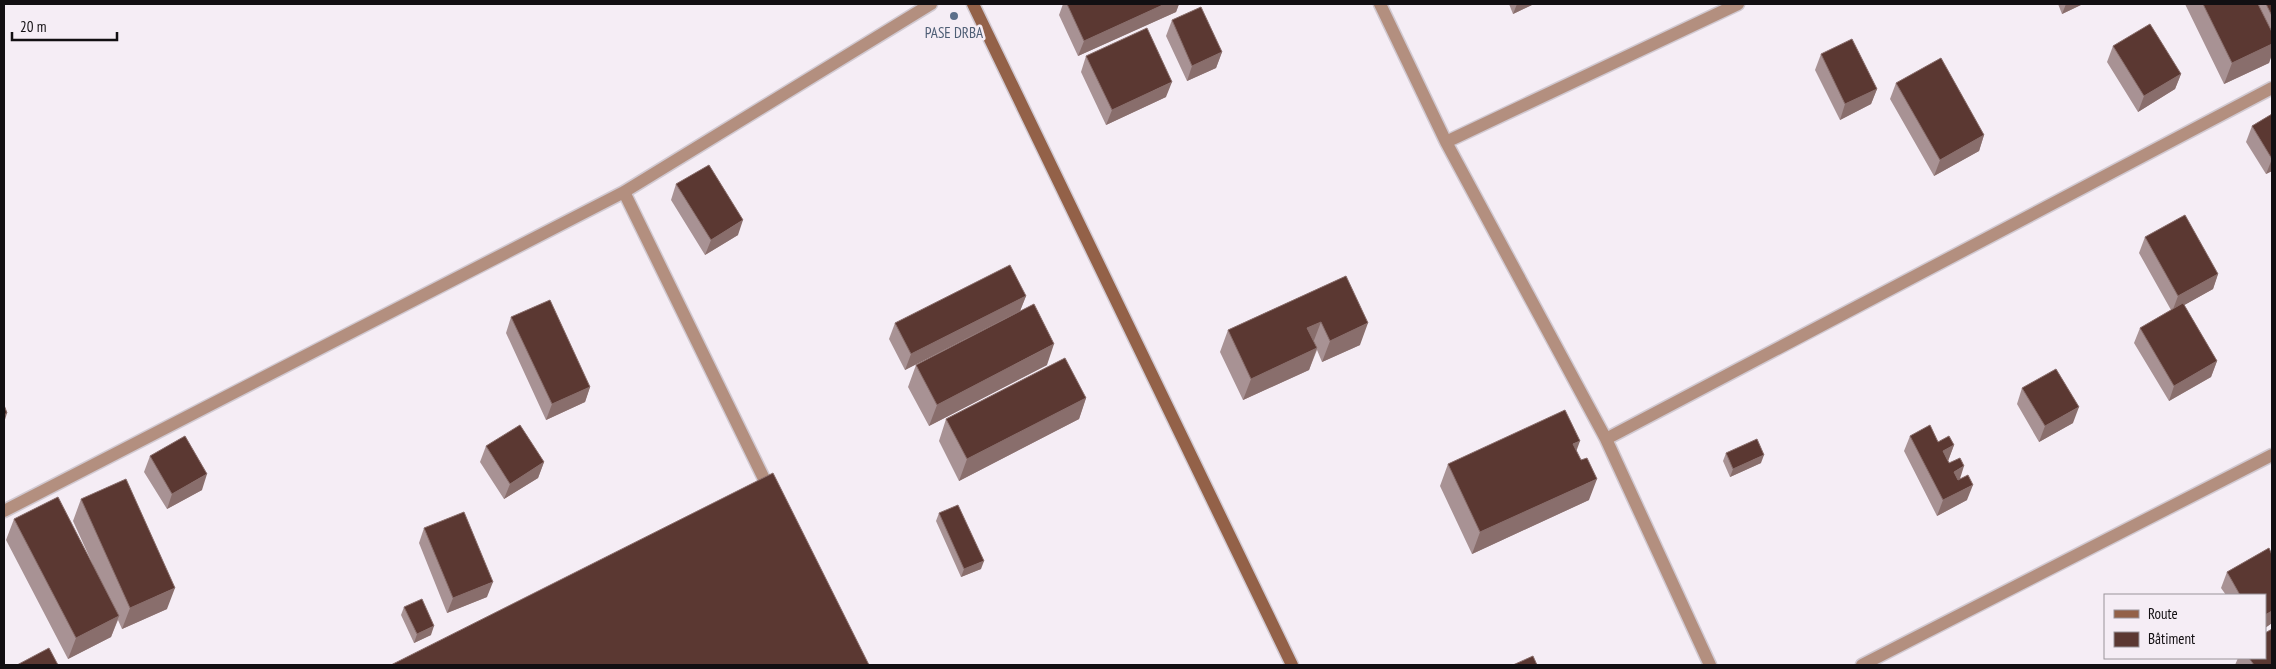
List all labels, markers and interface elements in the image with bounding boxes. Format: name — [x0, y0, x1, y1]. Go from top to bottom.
scale bar — [12, 10, 118, 42]
marker: PASE DRBA — [948, 10, 960, 22]
text: 20 m — [20, 17, 46, 36]
place label: PASE DRBA — [925, 23, 984, 42]
legend — [2104, 594, 2266, 659]
text: Route — [2148, 604, 2178, 623]
text: Bâtiment — [2148, 629, 2195, 648]

